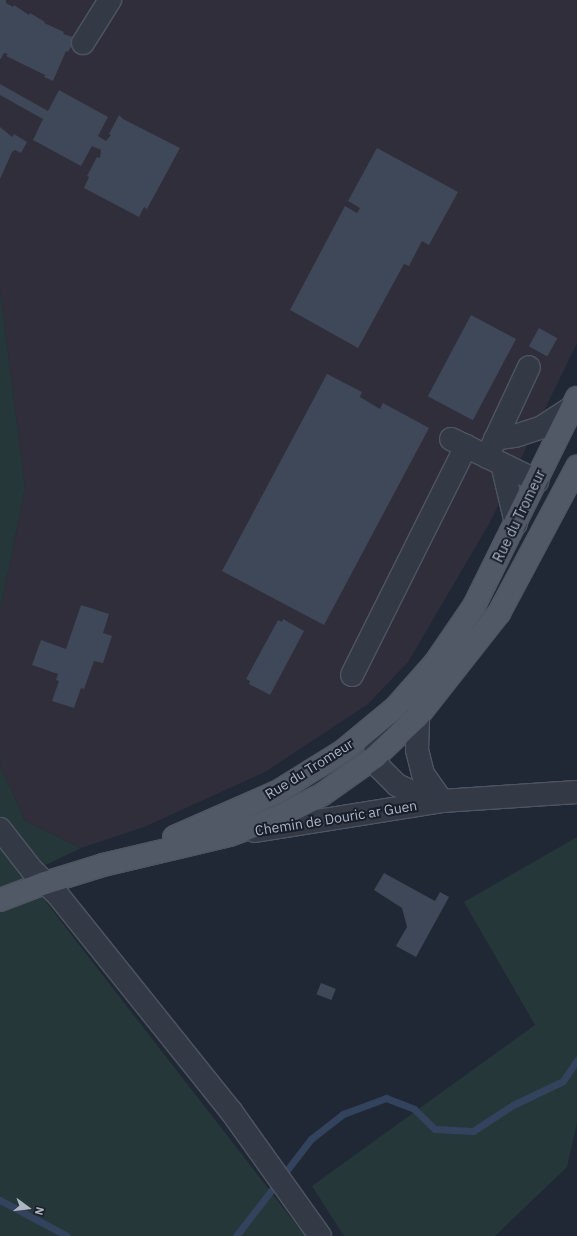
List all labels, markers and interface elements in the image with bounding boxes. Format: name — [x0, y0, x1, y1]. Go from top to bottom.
street label: Rue du Tromeur — [489, 467, 549, 565]
street label: Rue du Tromeur — [262, 735, 356, 803]
street label: Chemin de Douric ar Guen — [254, 797, 418, 839]
north arrow — [8, 1188, 48, 1228]
text: N — [32, 1205, 47, 1217]

